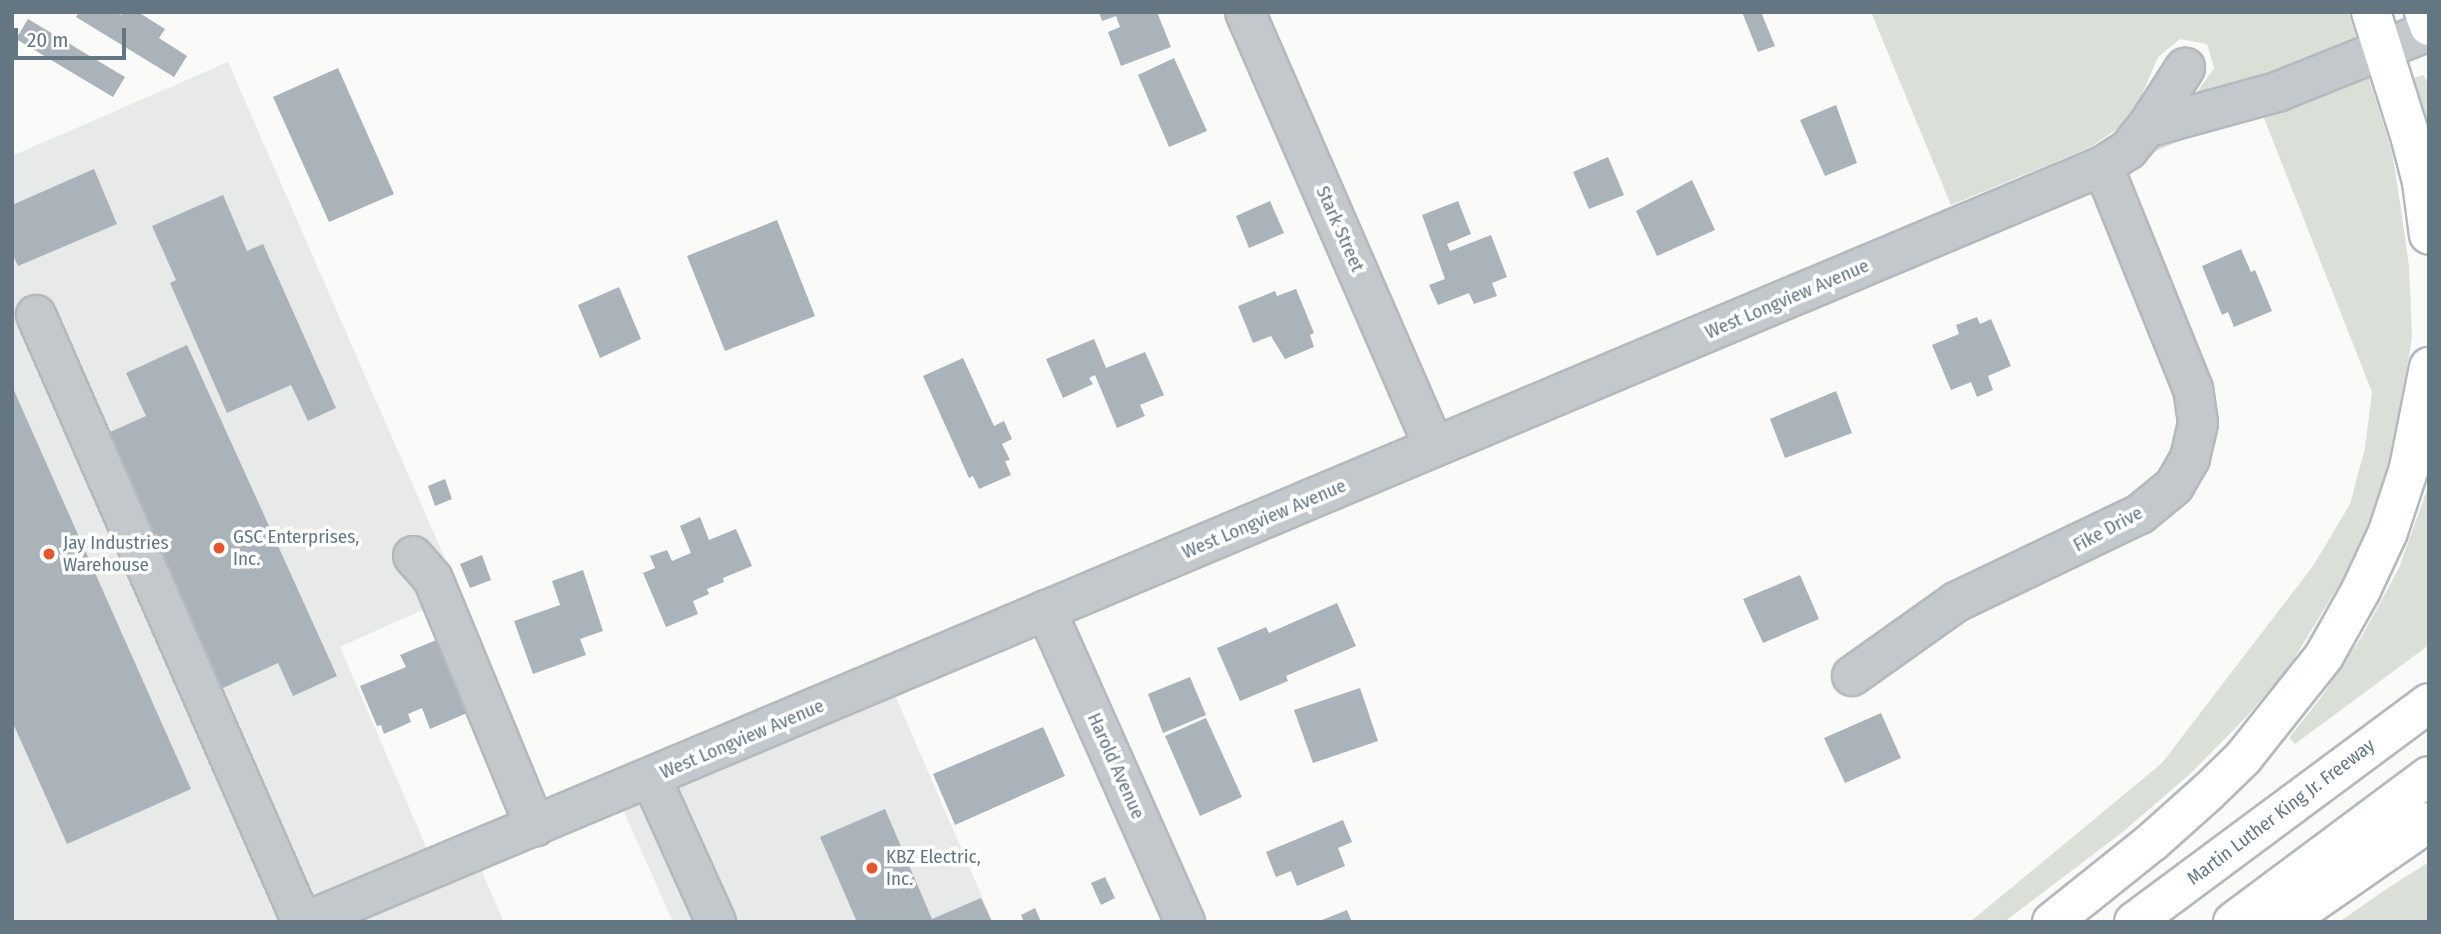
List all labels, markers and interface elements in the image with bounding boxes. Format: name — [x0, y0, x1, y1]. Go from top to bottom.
scale bar — [18, 14, 130, 58]
text: 20 m — [27, 27, 68, 53]
street label: Stark Street — [1311, 183, 1369, 275]
street label: West Longview Avenue — [1702, 254, 1872, 344]
street label: West Longview Avenue — [1179, 474, 1349, 564]
street label: Fike Drive — [2069, 501, 2147, 557]
place label: GSC Enterprises, Inc. — [233, 526, 359, 570]
place label: Jay Industries Warehouse — [63, 532, 169, 576]
marker: GSC Enterprises, Inc. — [211, 540, 227, 556]
marker: Jay Industries Warehouse — [41, 546, 57, 562]
street label: West Longview Avenue — [657, 694, 827, 784]
street label: Harold Avenue — [1082, 709, 1150, 823]
street label: Martin Luther King Jr. Freeway — [2183, 734, 2379, 890]
place label: KBZ Electric, Inc. — [886, 846, 981, 890]
marker: KBZ Electric, Inc. — [864, 860, 880, 876]

